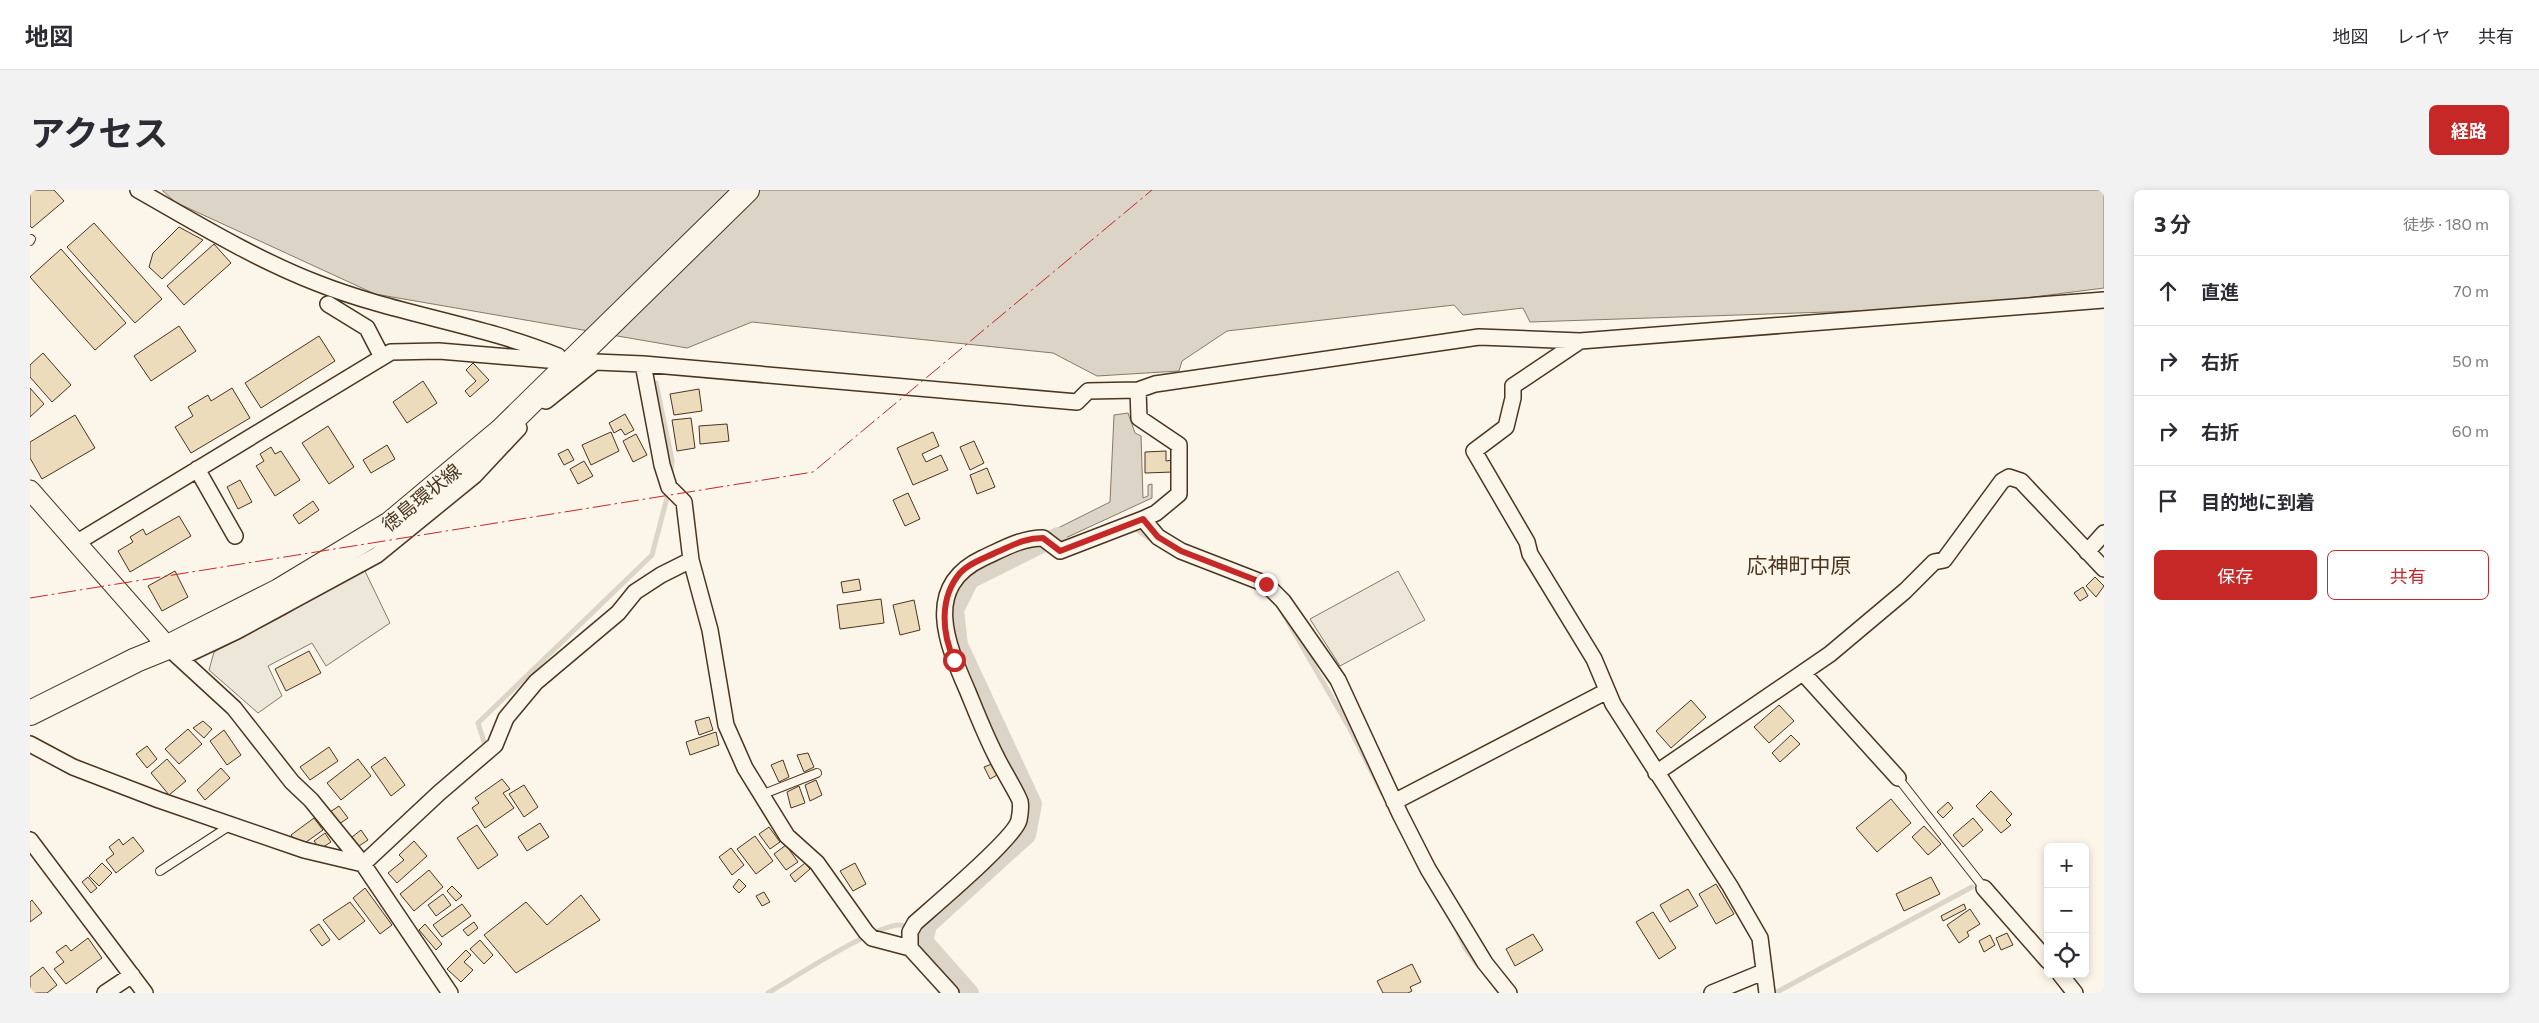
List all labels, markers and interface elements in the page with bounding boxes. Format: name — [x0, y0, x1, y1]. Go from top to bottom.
text: 地図 — [25, 21, 73, 50]
text: 地図 — [2333, 25, 2369, 47]
text: レイヤ — [2397, 25, 2450, 47]
text: 共有 — [2478, 25, 2514, 47]
button: 経路 — [2429, 105, 2509, 155]
text: アクセス — [30, 110, 168, 153]
text: 3 分 — [2154, 211, 2191, 236]
text: 徒歩 · 180 m — [2403, 214, 2489, 233]
icon: ahead — [2154, 277, 2182, 305]
text: 直進 — [2201, 280, 2239, 303]
text: 70 m — [2453, 281, 2489, 300]
icon: right — [2154, 347, 2182, 375]
text: 右折 — [2201, 350, 2239, 373]
text: 50 m — [2452, 351, 2489, 370]
icon: right — [2154, 417, 2182, 445]
text: 右折 — [2201, 420, 2239, 443]
text: 60 m — [2452, 421, 2489, 440]
street label: 徳島環状線 — [377, 458, 465, 536]
icon: arrive — [2154, 487, 2182, 515]
text: 目的地に到着 — [2201, 490, 2315, 513]
button: 保存 — [2154, 550, 2317, 600]
button: 共有 — [2327, 550, 2489, 600]
district label: 応神町中原 — [1747, 552, 1852, 577]
route end — [1255, 573, 1278, 596]
route start — [943, 649, 966, 672]
map controls — [2044, 843, 2089, 978]
button: + — [2044, 843, 2089, 888]
button: − — [2044, 888, 2089, 933]
button: locate — [2044, 933, 2089, 978]

